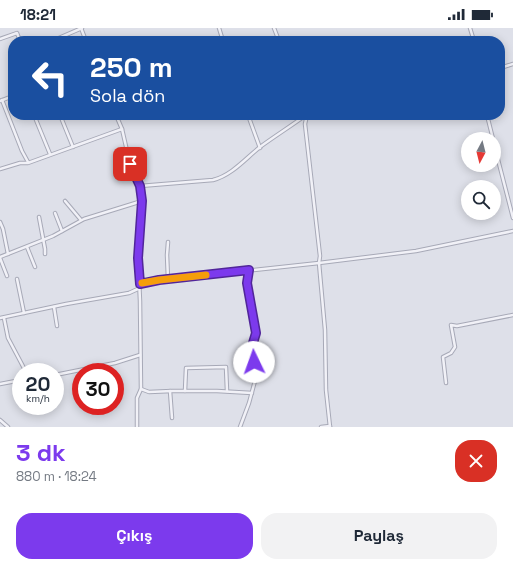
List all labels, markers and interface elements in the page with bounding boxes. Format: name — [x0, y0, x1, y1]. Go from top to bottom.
text: 18:21 — [20, 5, 56, 24]
text: 250 m — [90, 49, 173, 85]
icon: left — [24, 52, 76, 104]
text: Sola dön — [90, 84, 165, 107]
north arrow — [461, 132, 501, 172]
map controls — [461, 132, 501, 220]
pin — [113, 147, 147, 181]
icon: arrive — [119, 153, 141, 175]
button: search — [461, 180, 501, 220]
position arrow — [233, 341, 275, 383]
speed limit sign: 30 — [72, 363, 124, 415]
text: 20 — [26, 371, 50, 397]
text: km/h — [26, 392, 50, 405]
text: 3 dk — [16, 437, 66, 468]
button: close — [455, 440, 497, 482]
text: 880 m · 18:24 — [16, 468, 97, 485]
button: Çıkış — [16, 513, 253, 559]
button: Paylaş — [261, 513, 497, 559]

